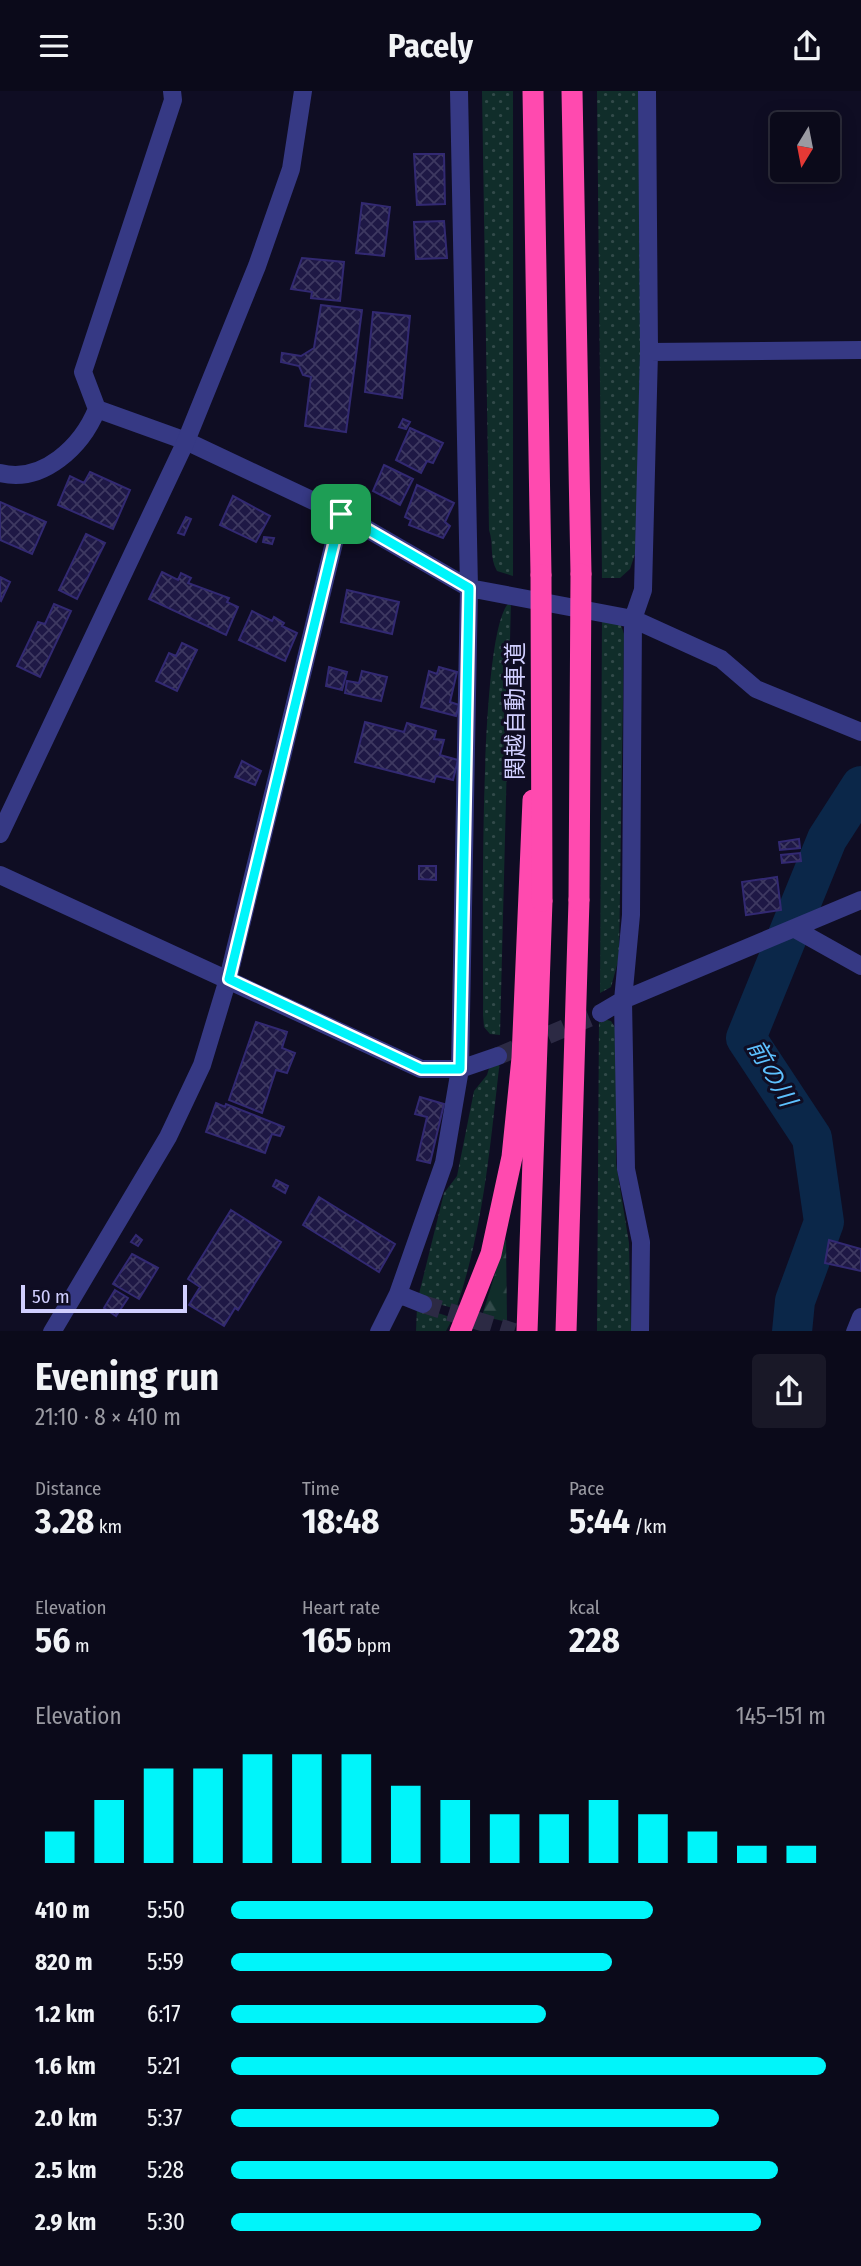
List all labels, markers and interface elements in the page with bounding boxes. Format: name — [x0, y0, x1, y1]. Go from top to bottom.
icon: menu — [35, 27, 73, 65]
text: Pacely — [388, 27, 473, 65]
icon: share — [788, 27, 826, 65]
north arrow — [770, 112, 840, 182]
map controls — [770, 112, 840, 182]
pin — [311, 484, 371, 544]
icon: arrive — [322, 495, 360, 533]
street label: 関越自動車道 — [501, 642, 529, 780]
water label: 前の川 — [742, 1035, 804, 1114]
scale bar — [21, 1283, 187, 1314]
text: 50 m — [32, 1285, 70, 1308]
text: Evening run — [35, 1354, 219, 1400]
button: share — [752, 1354, 826, 1428]
text: 21:10 · 8 × 410 m — [35, 1403, 181, 1431]
text: Distance — [35, 1477, 102, 1500]
text: Time — [302, 1477, 340, 1500]
text: Pace — [569, 1477, 604, 1500]
text: 3.28 — [35, 1500, 94, 1542]
text: 18:48 — [302, 1500, 380, 1542]
text: 5:44 — [569, 1500, 630, 1542]
text: km — [94, 1515, 122, 1538]
text: /km — [630, 1515, 667, 1538]
text: Elevation — [35, 1596, 107, 1619]
text: Heart rate — [302, 1596, 380, 1619]
text: kcal — [569, 1596, 600, 1619]
text: 56 — [35, 1619, 71, 1661]
text: 165 — [302, 1619, 352, 1661]
text: 228 — [569, 1619, 620, 1661]
text: m — [71, 1634, 90, 1657]
text: bpm — [352, 1634, 391, 1657]
text: Elevation — [35, 1702, 122, 1730]
text: 145–151 m — [736, 1702, 826, 1730]
text: 410 m — [35, 1896, 90, 1924]
text: 5:50 — [147, 1896, 185, 1924]
text: 820 m — [35, 1948, 93, 1976]
text: 5:59 — [147, 1948, 184, 1976]
text: 1.2 km — [35, 2000, 95, 2028]
text: 6:17 — [147, 2000, 181, 2028]
text: 1.6 km — [35, 2052, 96, 2080]
text: 5:21 — [147, 2052, 181, 2080]
text: 2.0 km — [35, 2104, 97, 2132]
text: 5:37 — [147, 2104, 182, 2132]
text: 2.5 km — [35, 2156, 96, 2184]
text: 5:28 — [147, 2156, 184, 2184]
text: 2.9 km — [35, 2208, 96, 2236]
text: 5:30 — [147, 2208, 185, 2236]

